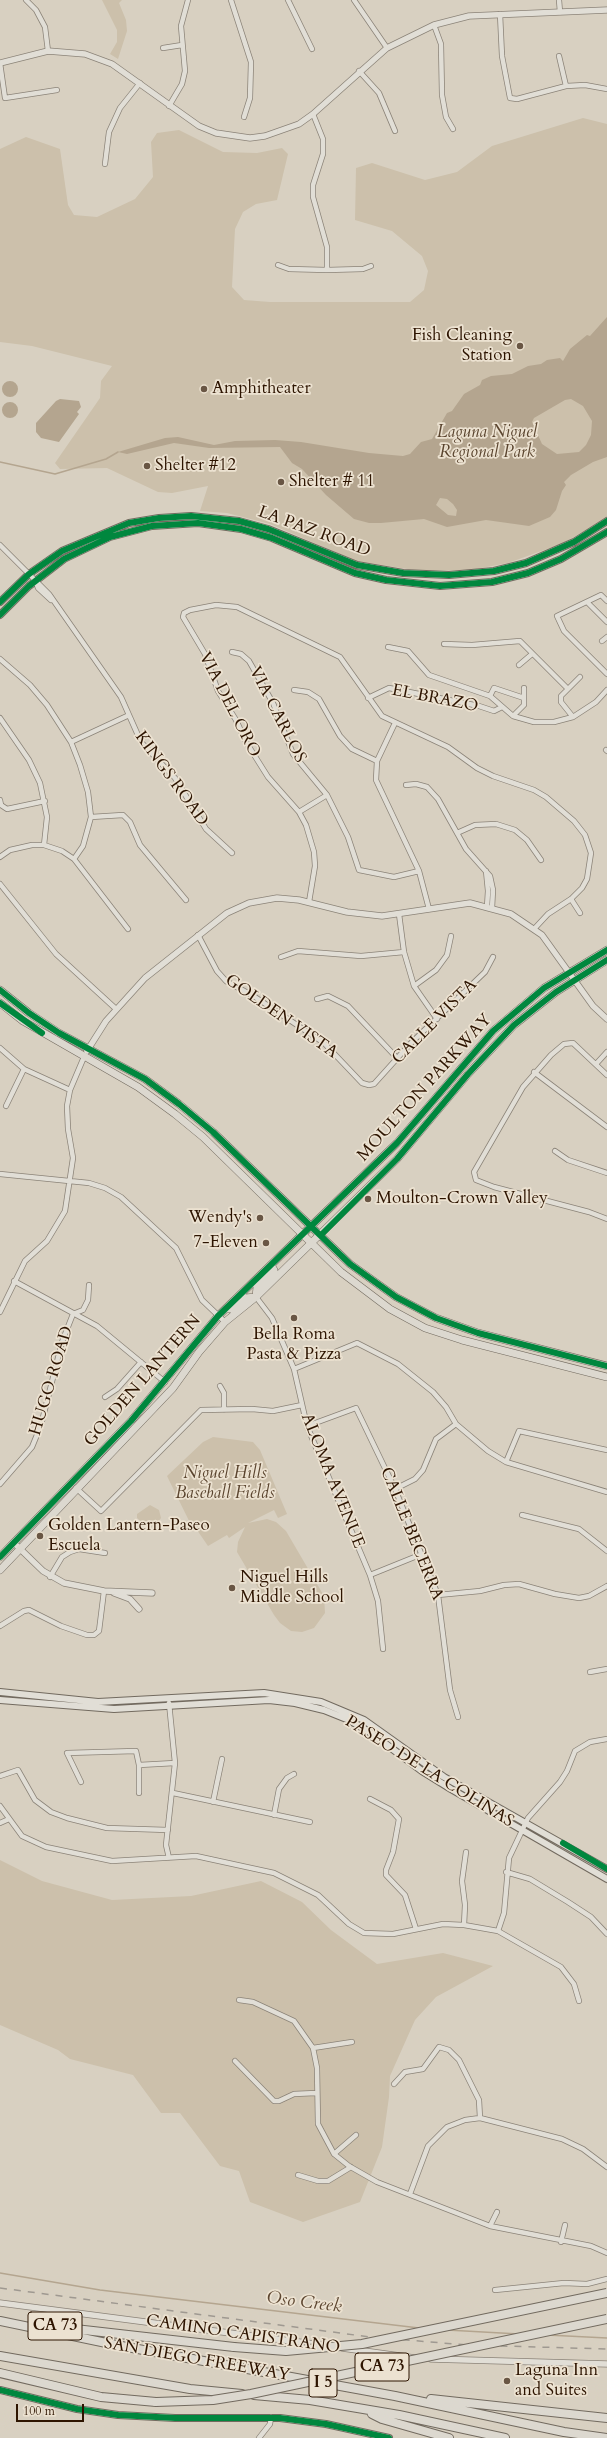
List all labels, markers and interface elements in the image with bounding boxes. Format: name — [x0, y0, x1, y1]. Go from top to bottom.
place label: Fish Cleaning Station — [412, 326, 512, 366]
marker: Fish Cleaning Station — [515, 341, 525, 351]
place label: Amphitheater — [212, 379, 311, 399]
marker: Amphitheater — [199, 384, 209, 394]
park label: Laguna Niguel Regional Park — [437, 423, 537, 463]
place label: Shelter #12 — [155, 456, 236, 476]
marker: Shelter #12 — [142, 461, 152, 471]
place label: Shelter # 11 — [289, 472, 375, 492]
marker: Shelter # 11 — [276, 477, 286, 487]
street label: LA PAZ ROAD — [255, 502, 373, 562]
street label: VIA DEL ORO — [194, 649, 264, 761]
street label: VIA CARLOS — [244, 663, 310, 767]
street label: EL BRAZO — [390, 681, 480, 717]
street label: KINGS ROAD — [130, 728, 212, 830]
street label: GOLDEN VISTA — [221, 970, 341, 1064]
street label: CALLE VISTA — [388, 975, 482, 1069]
street label: MOULTON PARKWAY — [353, 1010, 497, 1166]
place label: Moulton-Crown Valley — [376, 1189, 548, 1209]
marker: Moulton-Crown Valley — [363, 1194, 373, 1204]
place label: Wendy's — [188, 1208, 252, 1228]
marker: Wendy's — [255, 1213, 265, 1223]
place label: 7-Eleven — [193, 1233, 258, 1253]
marker: 7-Eleven — [261, 1238, 271, 1248]
street label: GOLDEN LANTERN — [80, 1311, 206, 1451]
marker: Bella Roma Pasta & Pizza — [289, 1313, 299, 1323]
street label: HUGO ROAD — [26, 1324, 78, 1438]
place label: Bella Roma Pasta & Pizza — [247, 1325, 341, 1365]
street label: ALOMA AVENUE — [296, 1411, 368, 1551]
park label: Niguel Hills Baseball Fields — [175, 1464, 275, 1504]
street label: CALLE BECERRA — [375, 1464, 447, 1604]
place label: Golden Lantern-Paseo Escuela — [48, 1516, 210, 1556]
marker: Golden Lantern-Paseo Escuela — [35, 1531, 45, 1541]
place label: Niguel Hills Middle School — [240, 1568, 344, 1608]
marker: Niguel Hills Middle School — [227, 1583, 237, 1593]
street label: PASEO DE LA COLINAS — [341, 1712, 517, 1832]
water label: Oso Creek — [265, 2288, 343, 2318]
street label: CAMINO CAPISTRANO — [145, 2311, 341, 2359]
road number: CA 73 — [28, 2312, 82, 2340]
street label: SAN DIEGO FREEWAY — [102, 2334, 292, 2386]
road number: CA 73 — [355, 2353, 409, 2381]
place label: Laguna Inn and Suites — [515, 2361, 598, 2401]
road number: I 5 — [309, 2369, 337, 2397]
marker: Laguna Inn and Suites — [502, 2376, 512, 2386]
scale bar — [18, 2396, 86, 2422]
text: 100 m — [23, 2403, 55, 2419]

